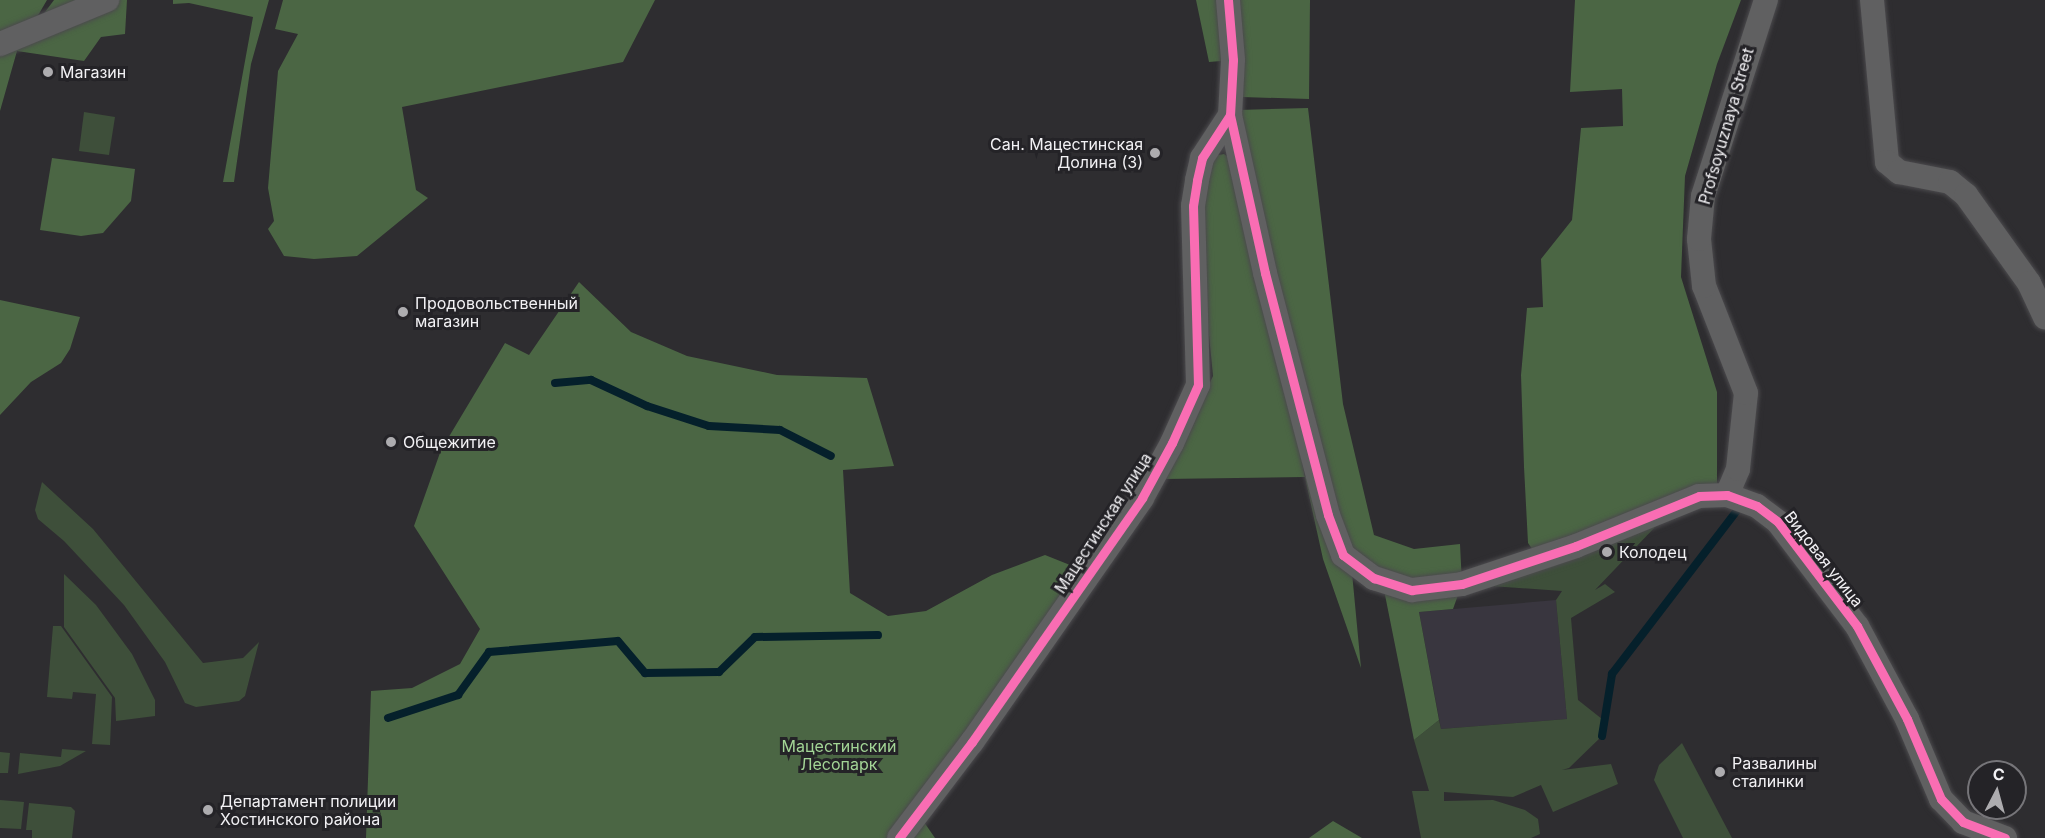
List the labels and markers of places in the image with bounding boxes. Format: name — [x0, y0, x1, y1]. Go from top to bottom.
place label: Магазин — [60, 62, 126, 82]
marker: Магазин — [41, 65, 55, 79]
place label: Сан. Мацестинская Долина (3) — [990, 134, 1143, 172]
marker: Сан. Мацестинская Долина (3) — [1148, 146, 1162, 160]
place label: Продовольственный магазин — [415, 293, 578, 331]
marker: Продовольственный магазин — [396, 305, 410, 319]
place label: Общежитие — [403, 432, 496, 452]
marker: Общежитие — [384, 435, 398, 449]
place label: Колодец — [1619, 542, 1686, 562]
marker: Колодец — [1600, 545, 1614, 559]
place label: Развалины сталинки — [1732, 753, 1817, 791]
marker: Развалины сталинки — [1713, 765, 1727, 779]
place label: Департамент полиции Хостинского района — [220, 791, 396, 829]
marker: Департамент полиции Хостинского района — [201, 803, 215, 817]

